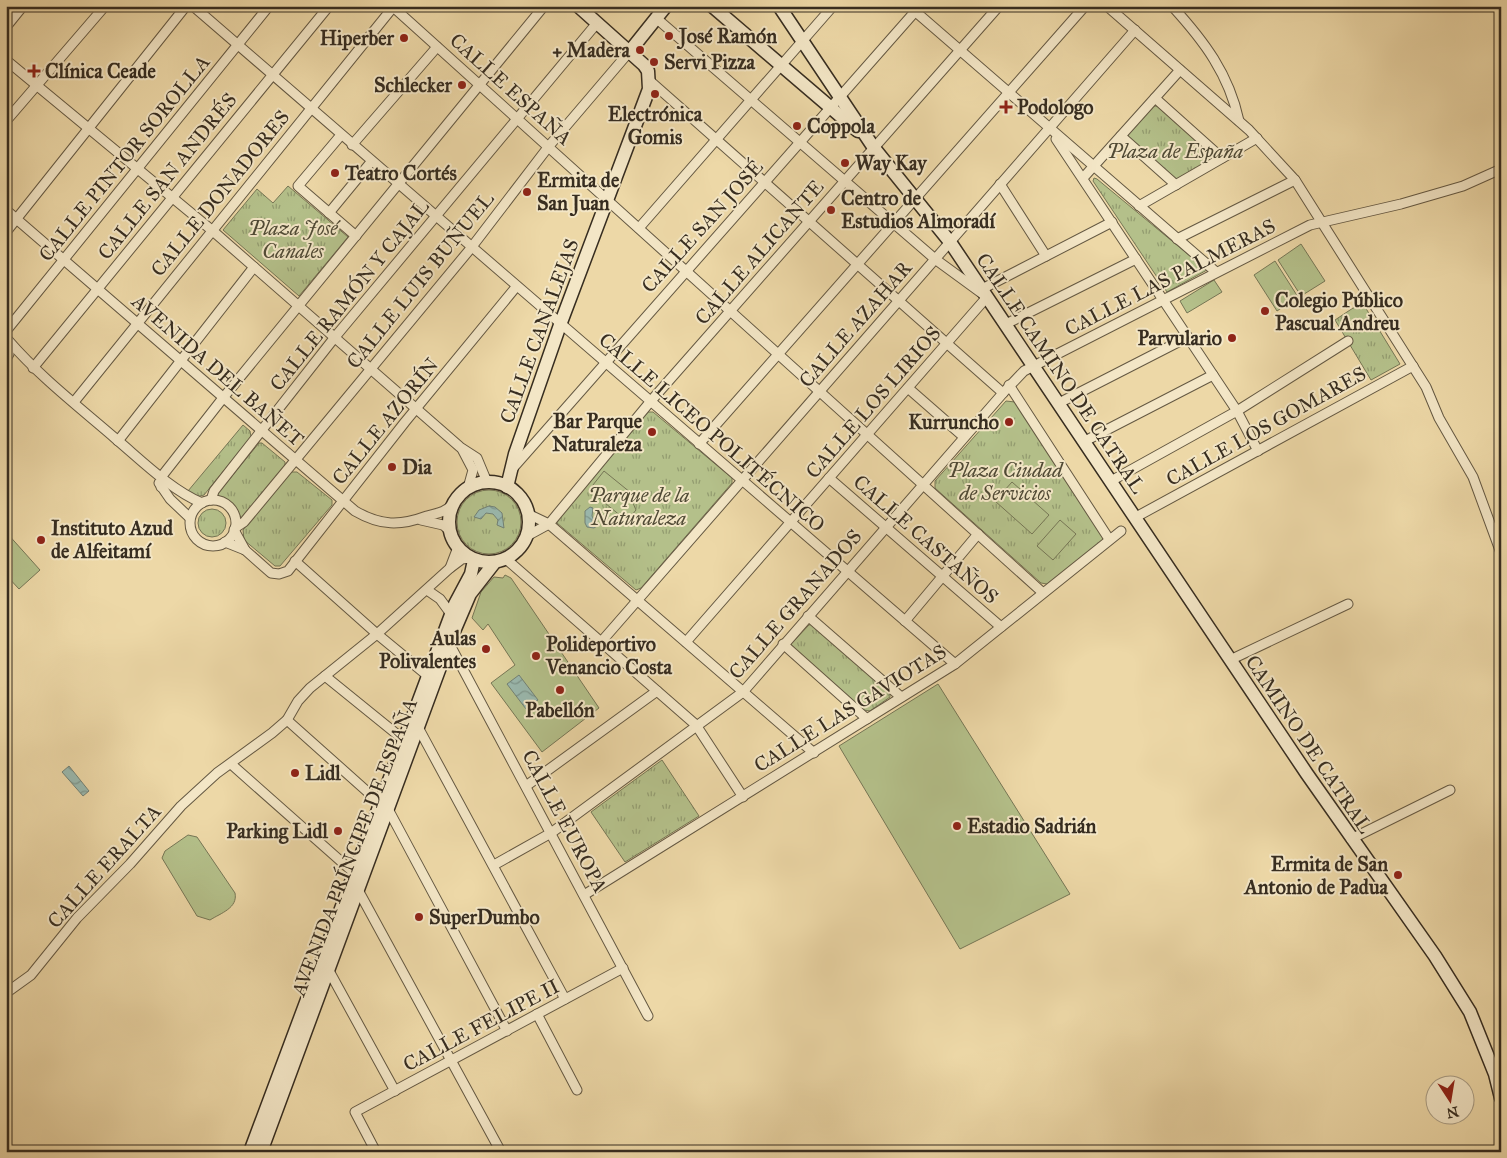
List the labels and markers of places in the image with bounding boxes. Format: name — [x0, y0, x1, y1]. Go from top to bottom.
place label: José Ramón — [676, 24, 777, 50]
place label: Hiperber — [320, 26, 394, 51]
marker: José Ramón — [663, 30, 675, 42]
marker: Hiperber — [398, 32, 410, 44]
place label: + Madera — [552, 38, 631, 62]
marker: + Madera — [634, 44, 646, 56]
place label: Servi Pizza — [664, 50, 756, 74]
marker: Servi Pizza — [648, 56, 660, 68]
place label: Clínica Ceade — [45, 59, 156, 83]
marker: Clínica Ceade — [27, 64, 41, 78]
place label: Schlecker — [374, 73, 452, 97]
marker: Schlecker — [456, 79, 468, 91]
marker: Electrónica Gomis — [649, 88, 661, 100]
place label: Podologo — [1017, 95, 1094, 120]
marker: Podologo — [999, 100, 1013, 114]
place label: Electrónica Gomis — [608, 102, 703, 149]
place label: Coppola — [807, 114, 875, 139]
marker: Coppola — [791, 120, 803, 132]
place label: Way Kay — [855, 151, 928, 176]
marker: Way Kay — [839, 157, 851, 169]
place label: Teatro Cortés — [344, 161, 458, 185]
marker: Teatro Cortés — [329, 167, 341, 179]
place label: Ermita de San Juan — [537, 168, 620, 217]
marker: Ermita de San Juan — [521, 186, 533, 198]
place label: Centro de Estudios Almoradí — [841, 186, 996, 233]
marker: Centro de Estudios Almoradí — [825, 204, 837, 216]
place label: Colegio Público Pascual Andreu — [1275, 288, 1403, 335]
marker: Colegio Público Pascual Andreu — [1259, 305, 1271, 317]
place label: Parvulario — [1137, 326, 1222, 350]
marker: Parvulario — [1226, 332, 1238, 344]
place label: Bar Parque Naturaleza — [552, 409, 643, 456]
place label: Kurruncho — [908, 410, 999, 434]
marker: Kurruncho — [1003, 416, 1015, 428]
marker: Bar Parque Naturaleza — [646, 426, 658, 438]
place label: Dia — [402, 455, 432, 479]
marker: Dia — [386, 461, 398, 473]
place label: Instituto Azud de Alfeitamí — [51, 516, 174, 563]
marker: Instituto Azud de Alfeitamí — [35, 534, 47, 546]
place label: Aulas Polivalentes — [379, 626, 477, 673]
place label: Polideportivo Venancio Costa — [545, 632, 673, 679]
marker: Aulas Polivalentes — [480, 643, 492, 655]
marker: Polideportivo Venancio Costa — [530, 650, 542, 662]
marker: Pabellón — [554, 684, 566, 696]
place label: Pabellón — [525, 698, 595, 722]
place label: Lidl — [305, 761, 341, 785]
marker: Lidl — [289, 767, 301, 779]
place label: Estadio Sadrián — [967, 814, 1097, 838]
place label: Parking Lidl — [226, 819, 329, 844]
marker: Estadio Sadrián — [951, 820, 963, 832]
marker: Parking Lidl — [332, 825, 344, 837]
place label: Ermita de San Antonio de Padua — [1242, 852, 1389, 899]
marker: Ermita de San Antonio de Padua — [1392, 869, 1404, 881]
place label: SuperDumbo — [429, 905, 540, 930]
marker: SuperDumbo — [413, 911, 425, 923]

